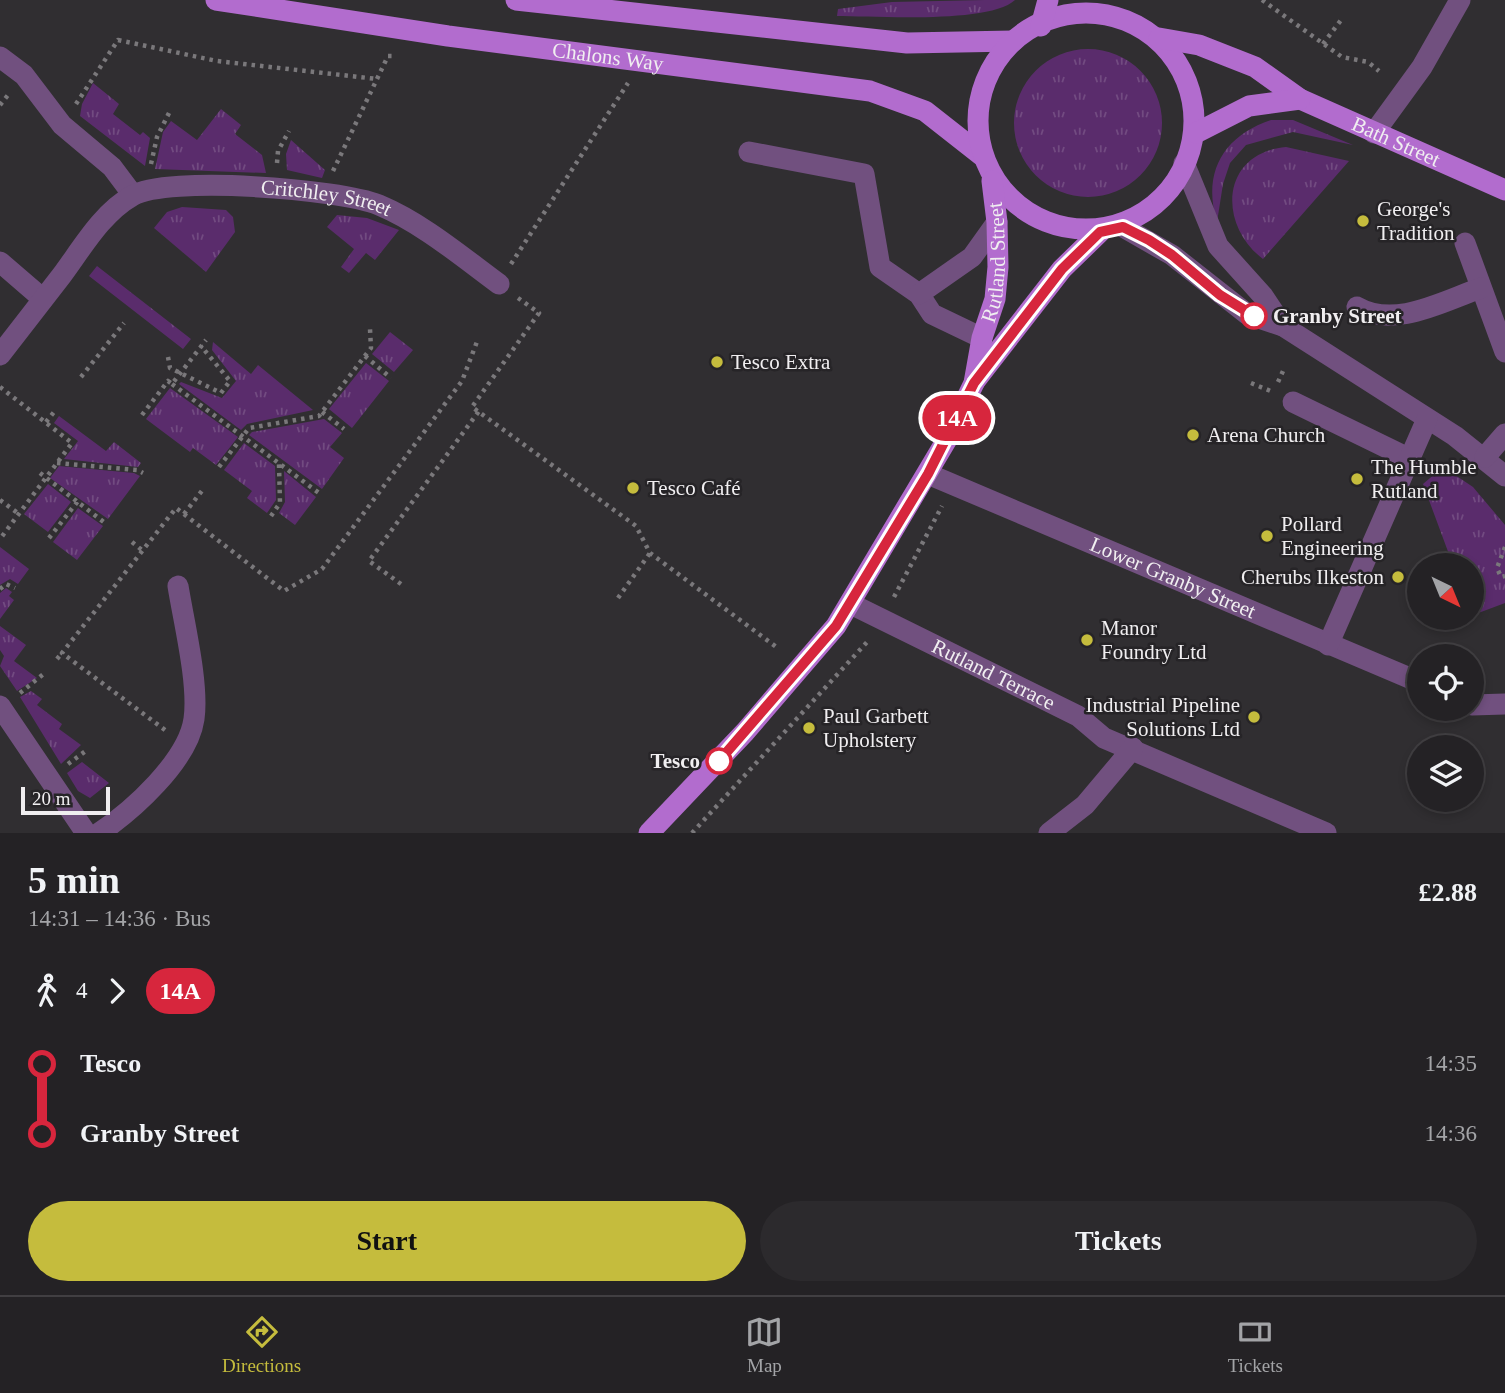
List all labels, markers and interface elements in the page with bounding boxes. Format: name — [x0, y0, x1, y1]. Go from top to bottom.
street label: Chalons Way — [551, 38, 665, 76]
street label: Bath Street — [1348, 112, 1444, 172]
street label: Critchley Street — [260, 175, 396, 221]
place label: George's Tradition — [1377, 197, 1455, 245]
street label: Rutland Street — [976, 201, 1010, 325]
marker: George's Tradition — [1355, 213, 1371, 229]
marker: Granby Street — [1241, 303, 1267, 329]
place label: Granby Street — [1273, 304, 1402, 328]
place label: Tesco Extra — [731, 350, 831, 374]
marker: Tesco Extra — [709, 354, 725, 370]
line badge: 14A — [917, 395, 997, 441]
text: 14A — [936, 405, 978, 431]
place label: Arena Church — [1207, 423, 1326, 447]
marker: Arena Church — [1185, 427, 1201, 443]
place label: The Humble Rutland — [1371, 455, 1477, 503]
marker: The Humble Rutland — [1349, 471, 1365, 487]
place label: Tesco Café — [647, 476, 741, 500]
marker: Tesco Café — [625, 480, 641, 496]
place label: Pollard Engineering — [1281, 512, 1384, 560]
marker: Pollard Engineering — [1259, 528, 1275, 544]
street label: Lower Granby Street — [1087, 532, 1259, 623]
north arrow — [1407, 553, 1484, 630]
map controls — [1407, 553, 1484, 812]
place label: Cherubs Ilkeston — [1241, 565, 1384, 589]
marker: Cherubs Ilkeston — [1390, 569, 1406, 585]
place label: Manor Foundry Ltd — [1101, 616, 1207, 664]
marker: Manor Foundry Ltd — [1079, 632, 1095, 648]
street label: Rutland Terrace — [928, 634, 1059, 715]
button: locate — [1407, 644, 1484, 721]
place label: Industrial Pipeline Solutions Ltd — [1085, 693, 1240, 741]
place label: Paul Garbett Upholstery — [823, 704, 929, 752]
marker: Industrial Pipeline Solutions Ltd — [1246, 709, 1262, 725]
marker: Paul Garbett Upholstery — [801, 720, 817, 736]
button: layers — [1407, 735, 1484, 812]
marker: Tesco — [706, 748, 732, 774]
place label: Tesco — [651, 749, 700, 773]
scale bar — [21, 784, 110, 816]
text: 20 m — [32, 788, 71, 809]
text: 5 min — [28, 859, 120, 901]
text: £2.88 — [1419, 878, 1477, 907]
text: 14:31 – 14:36 · Bus — [28, 906, 211, 931]
icon: walk — [28, 972, 66, 1010]
icon: forward — [98, 972, 136, 1010]
text: 4 — [76, 978, 88, 1003]
text: 14A — [160, 978, 201, 1004]
text: Tesco — [80, 1049, 141, 1078]
text: 14:35 — [1425, 1051, 1477, 1076]
text: Granby Street — [80, 1119, 239, 1148]
text: 14:36 — [1425, 1121, 1477, 1146]
button: Start — [28, 1201, 746, 1281]
button: Tickets — [760, 1201, 1477, 1281]
tab: Directions — [222, 1313, 301, 1377]
tab: Map — [745, 1313, 783, 1377]
tab: Tickets — [1228, 1313, 1283, 1377]

